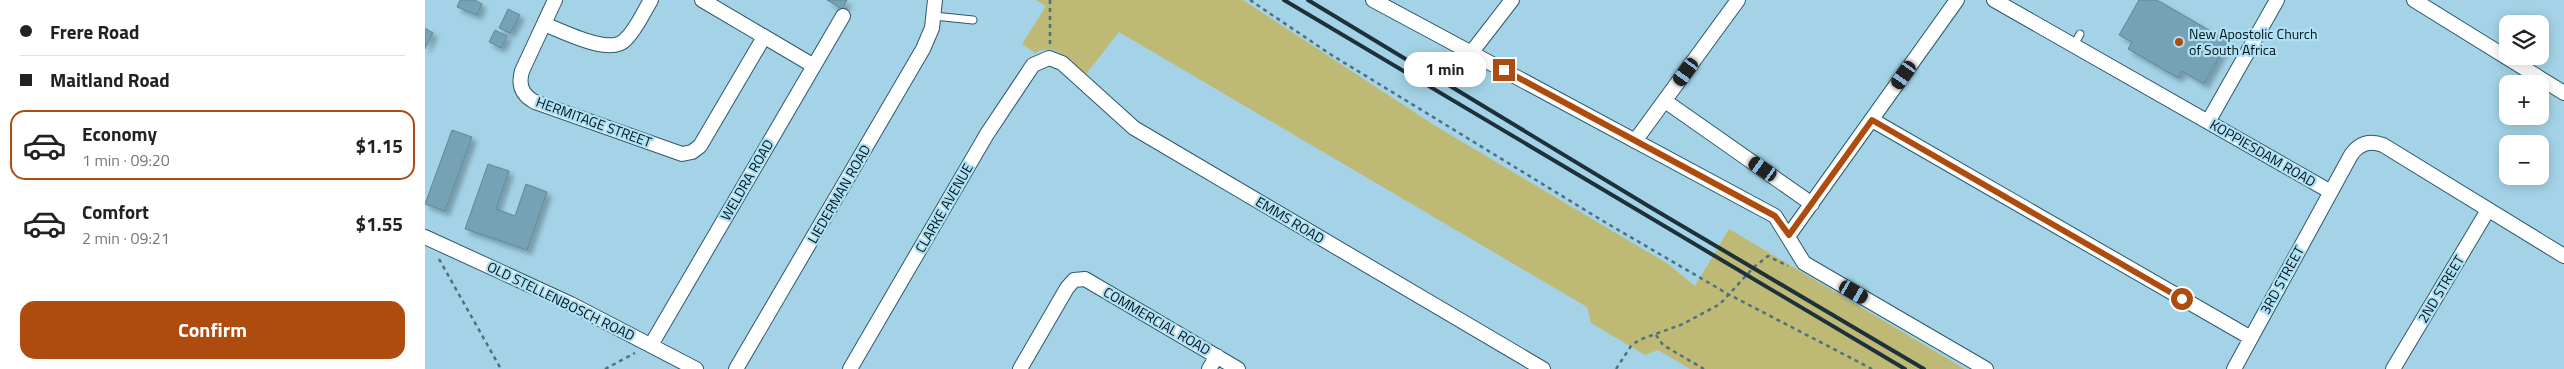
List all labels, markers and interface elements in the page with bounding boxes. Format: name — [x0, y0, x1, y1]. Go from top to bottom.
map controls — [2499, 15, 2549, 185]
button: layers — [2499, 15, 2549, 65]
text: Frere Road — [50, 17, 139, 46]
place label: New Apostolic Church of South Africa — [2189, 23, 2317, 60]
marker: New Apostolic Church of South Africa — [2173, 36, 2185, 48]
callout: 1 min — [1404, 52, 1487, 88]
car — [1671, 55, 1700, 89]
text: 1 min — [1426, 57, 1464, 81]
car — [1889, 58, 1918, 92]
route end — [1493, 59, 1515, 81]
text: Maitland Road — [50, 65, 170, 94]
button: + — [2499, 75, 2549, 125]
street label: HERMITAGE STREET — [533, 91, 656, 152]
street label: KOPPIESDAM ROAD — [2206, 114, 2320, 192]
text: Economy — [82, 119, 157, 148]
icon: car — [22, 123, 67, 168]
text: $1.15 — [356, 131, 403, 160]
street label: WELDRA ROAD — [715, 135, 778, 224]
button: − — [2499, 135, 2549, 185]
street label: LIEDERMAN ROAD — [802, 140, 875, 247]
text: 1 min · 09:20 — [82, 148, 170, 172]
car — [1746, 154, 1779, 184]
street label: CLARKE AVENUE — [909, 159, 978, 256]
street label: EMMS ROAD — [1252, 191, 1329, 248]
text: Comfort — [82, 197, 149, 226]
icon: car — [22, 201, 67, 246]
text: $1.55 — [356, 209, 403, 238]
text: 2 min · 09:21 — [82, 226, 170, 250]
street label: 3RD STREET — [2254, 241, 2309, 318]
street label: 2ND STREET — [2412, 250, 2469, 327]
street label: OLD STELLENBOSCH ROAD — [484, 256, 639, 346]
car — [1837, 278, 1870, 306]
street label: COMMERCIAL ROAD — [1100, 281, 1215, 360]
route start — [2171, 288, 2193, 310]
button: Confirm — [20, 301, 405, 359]

